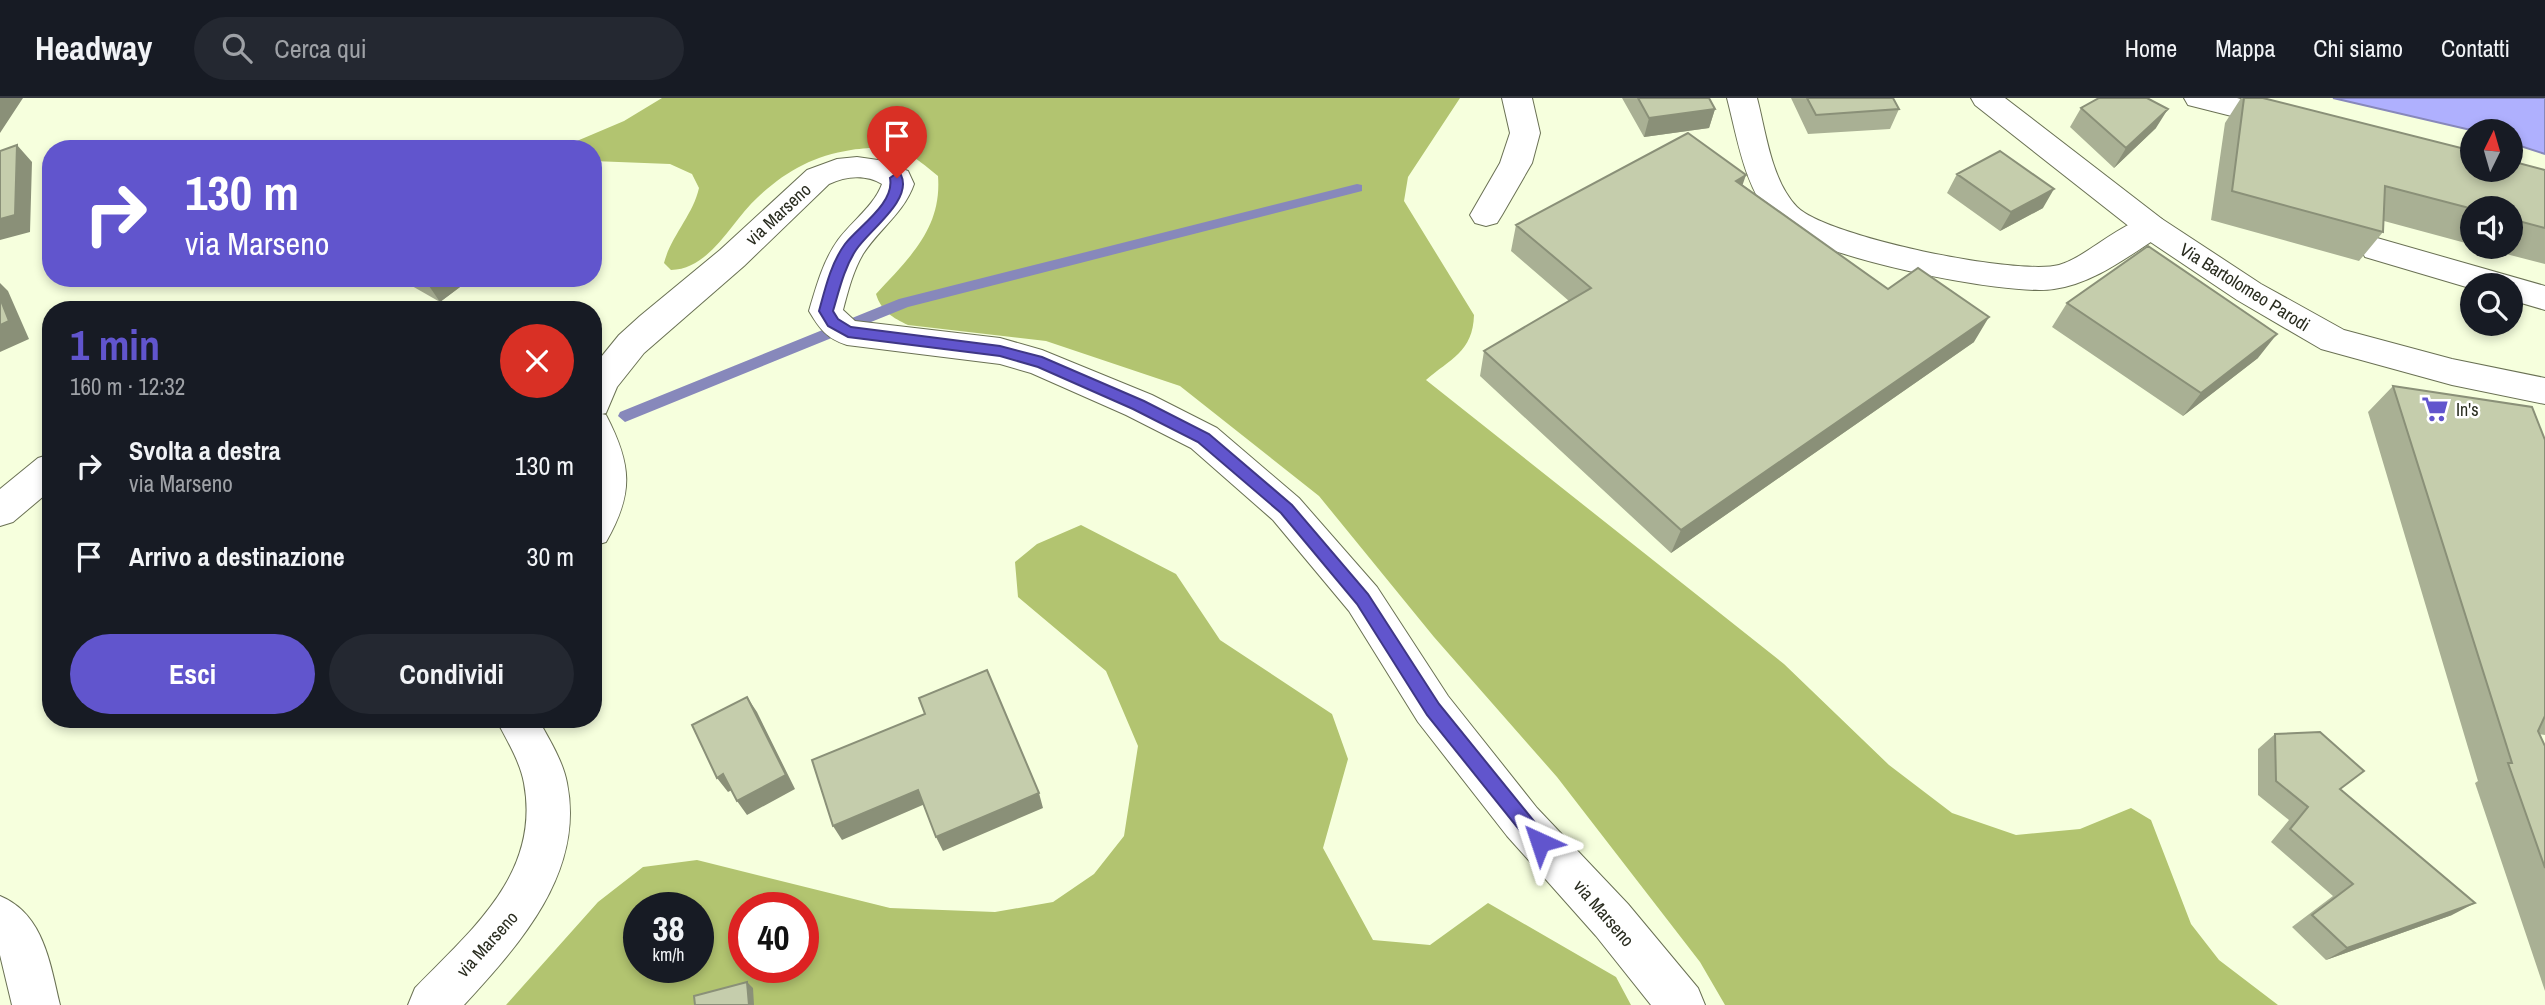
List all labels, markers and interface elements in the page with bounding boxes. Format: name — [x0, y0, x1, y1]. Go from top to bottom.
search box — [194, 17, 684, 80]
text: Headway — [35, 26, 152, 70]
icon: search — [218, 29, 256, 67]
text: Cerca qui — [274, 31, 367, 66]
text: Home — [2125, 32, 2177, 64]
text: Mappa — [2215, 32, 2275, 64]
text: Chi siamo — [2313, 32, 2403, 64]
text: Contatti — [2441, 32, 2510, 64]
pin — [867, 106, 927, 178]
icon: arrive — [878, 117, 916, 155]
north arrow — [2460, 119, 2524, 182]
map controls — [2460, 119, 2523, 336]
text: 130 m — [185, 159, 299, 225]
icon: right — [70, 168, 161, 259]
street label: via Marseno — [740, 177, 816, 251]
button: sound — [2460, 196, 2523, 259]
text: via Marseno — [185, 222, 329, 265]
street label: Via Bartolomeo Parodi — [2175, 237, 2315, 337]
button: search — [2460, 273, 2523, 336]
text: 1 min — [70, 317, 160, 373]
button: close — [500, 324, 574, 398]
text: 160 m · 12:32 — [70, 371, 185, 402]
supermarket icon: In's — [2420, 394, 2450, 424]
place label: In's — [2456, 397, 2479, 422]
text: Svolta a destra — [129, 433, 281, 468]
icon: right — [70, 447, 108, 485]
text: 130 m — [515, 448, 574, 483]
text: via Marseno — [129, 468, 233, 499]
icon: arrive — [70, 538, 108, 576]
text: Arrivo a destinazione — [129, 539, 345, 574]
text: 30 m — [527, 539, 574, 574]
button: Esci — [70, 634, 315, 714]
button: Condividi — [329, 634, 574, 714]
position arrow — [1503, 805, 1577, 879]
street label: via Marseno — [1568, 874, 1640, 952]
speed limit sign: 40 — [728, 892, 819, 983]
street label: via Marseno — [451, 905, 523, 983]
text: 38 — [653, 905, 684, 952]
text: km/h — [653, 942, 685, 967]

